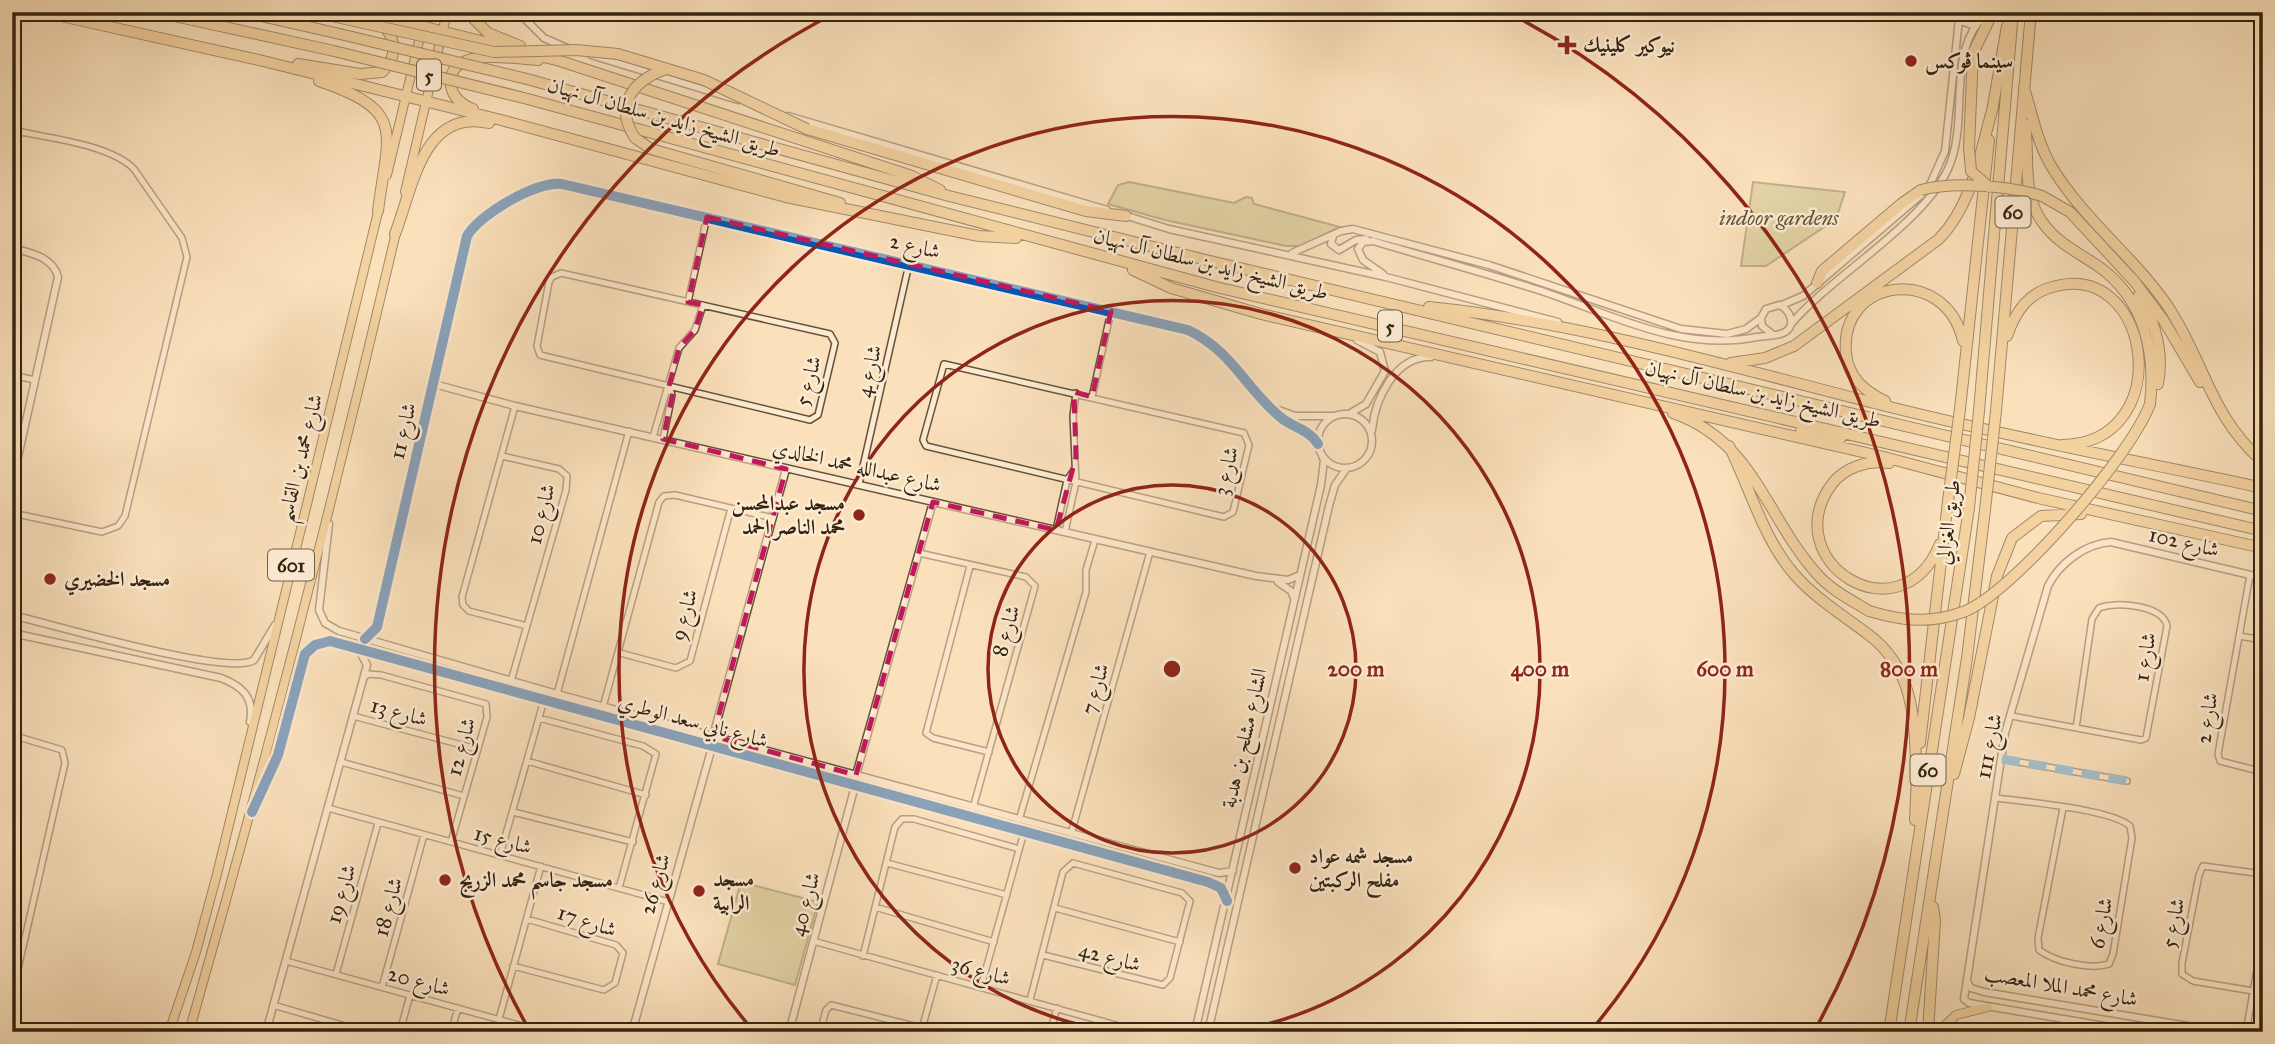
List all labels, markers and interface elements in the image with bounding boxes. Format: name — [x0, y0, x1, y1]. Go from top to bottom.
place label: نيوكير كلينيك — [1583, 32, 1675, 58]
marker: نيوكير كلينيك — [1557, 35, 1577, 55]
place label: سينما ڤوكس — [1925, 48, 2013, 75]
marker: سينما ڤوكس — [1903, 53, 1919, 69]
road number: 5 — [417, 60, 441, 90]
street label: طريق الشيخ زايد بن سلطان آل نهيان — [543, 71, 784, 169]
road number: 60 — [1996, 196, 2030, 228]
park label: indoor gardens — [1719, 205, 1840, 231]
street label: طريق الشيخ زايد بن سلطان آل نهيان — [1089, 222, 1331, 312]
street label: شارع 2 — [886, 228, 943, 269]
road number: 5 — [1378, 310, 1402, 342]
street label: شارع 4 — [850, 342, 892, 401]
street label: شارع 5 — [789, 353, 832, 410]
street label: طريق الشيخ زايد بن سلطان آل نهيان — [1641, 354, 1883, 440]
street label: شارع محمد بن القاسم — [272, 391, 336, 527]
street label: شارع 11 — [384, 400, 427, 463]
street label: شارع عبدالله محمد الخالدي — [769, 434, 944, 503]
street label: شارع 3 — [1208, 444, 1249, 499]
street label: طريق الغزالي — [1930, 478, 1970, 567]
street label: شارع 10 — [521, 481, 566, 548]
place label: مسجد عبدالمحسن محمد الناصر الحمد — [732, 490, 845, 541]
marker: مسجد عبدالمحسن محمد الناصر الحمد — [851, 507, 867, 523]
street label: شارع 102 — [2145, 521, 2222, 568]
road number: 601 — [268, 550, 314, 580]
place label: مسجد الخضيري — [64, 566, 170, 596]
marker: مسجد الخضيري — [42, 571, 58, 587]
street label: شارع 9 — [665, 586, 708, 645]
street label: شارع 8 — [986, 602, 1030, 661]
street label: شارع 1 — [2128, 631, 2167, 684]
text: 200 m — [1328, 656, 1385, 682]
text: 400 m — [1511, 656, 1570, 682]
text: 600 m — [1696, 656, 1754, 682]
text: 800 m — [1880, 656, 1938, 682]
centre of rings — [1160, 657, 1184, 681]
street label: شارع 7 — [1075, 660, 1119, 719]
street label: الشارع مشلح بن هدبة — [1215, 665, 1279, 812]
street label: شارع نابي سعد الوطري — [614, 688, 771, 758]
street label: شارع 2 — [2190, 691, 2229, 746]
street label: شارع 13 — [366, 692, 430, 737]
street label: شارع 111 — [1970, 711, 2013, 782]
street label: شارع 12 — [441, 715, 486, 780]
road number: 60 — [1910, 754, 1946, 786]
street label: شارع 15 — [470, 820, 535, 865]
place label: مسجد شمه عواد مفلح الركبتين — [1309, 843, 1413, 899]
street label: شارع 26 — [634, 851, 681, 919]
marker: مسجد شمه عواد مفلح الركبتين — [1287, 860, 1303, 876]
street label: شارع 19 — [320, 861, 367, 928]
place label: مسجد الرابية — [713, 866, 754, 916]
place label: مسجد جاسم محمد الزريج — [459, 867, 613, 900]
street label: شارع 40 — [784, 869, 831, 940]
marker: مسجد جاسم محمد الزريج — [437, 872, 453, 888]
street label: شارع 18 — [368, 874, 413, 941]
marker: مسجد الرابية — [691, 883, 707, 899]
street label: شارع 6 — [2083, 895, 2124, 952]
street label: شارع 5 — [2155, 896, 2196, 951]
street label: شارع 17 — [553, 899, 620, 947]
street label: شارع 42 — [1075, 936, 1144, 983]
street label: شارع 36 — [947, 951, 1013, 996]
street label: شارع 20 — [384, 960, 453, 1007]
street label: شارع محمد الملا المعصب — [1981, 960, 2140, 1017]

